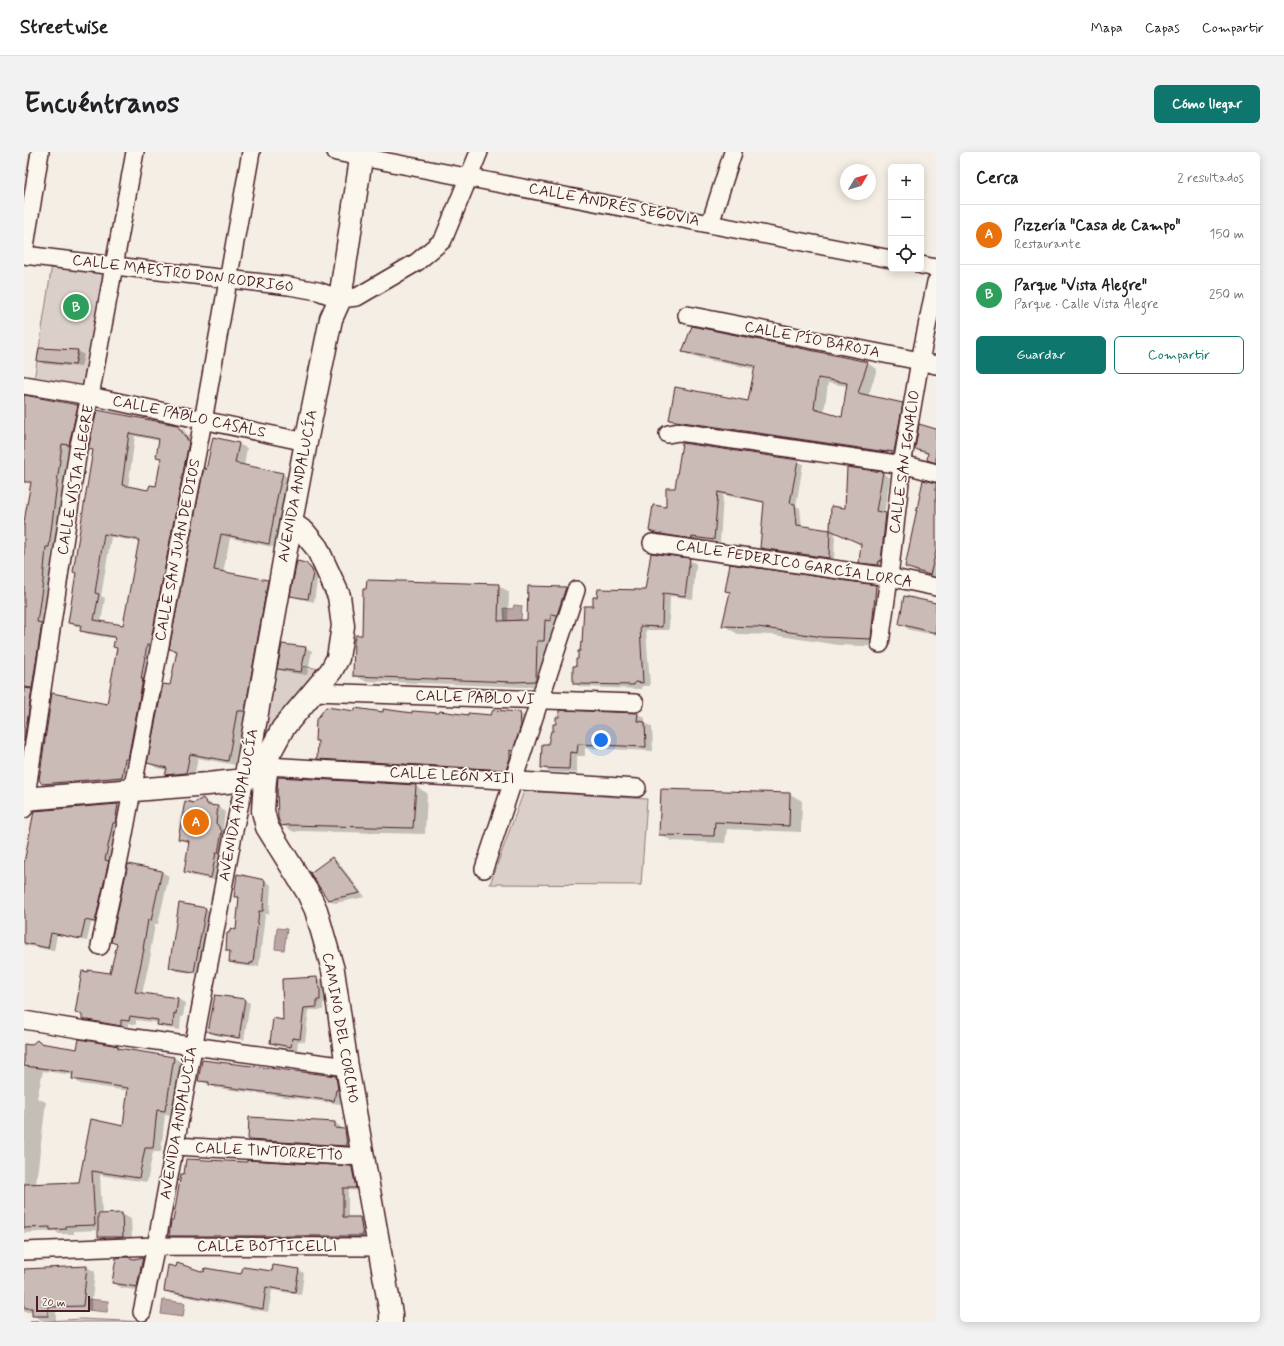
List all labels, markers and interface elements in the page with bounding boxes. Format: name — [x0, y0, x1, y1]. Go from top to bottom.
text: Streetwise — [20, 15, 108, 40]
text: Mapa — [1091, 19, 1123, 37]
text: Capas — [1145, 19, 1180, 37]
text: Compartir — [1202, 19, 1264, 37]
button: Cómo llegar — [1154, 85, 1260, 123]
text: Encuéntranos — [24, 86, 180, 123]
north arrow — [840, 164, 876, 200]
map controls — [888, 164, 924, 272]
button: + — [888, 164, 924, 200]
text: Cerca — [976, 167, 1019, 189]
text: 2 resultados — [1177, 170, 1244, 187]
street label: CALLE ANDRÉS SEGOVIA — [527, 178, 701, 231]
button: − — [888, 200, 924, 236]
text: Pizzería "Casa de Campo" — [1014, 216, 1180, 236]
text: A — [985, 226, 993, 243]
text: 150 m — [1210, 226, 1244, 243]
button: locate — [888, 236, 924, 272]
text: Restaurante — [1014, 236, 1081, 253]
street label: CALLE MAESTRO DON RODRIGO — [71, 250, 295, 298]
text: Parque "Vista Alegre" — [1014, 276, 1147, 296]
text: B — [985, 286, 993, 303]
text: 250 m — [1209, 286, 1244, 303]
pin: B — [63, 292, 89, 322]
text: Parque · Calle Vista Alegre — [1014, 296, 1159, 313]
street label: CALLE PÍO BAROJA — [743, 316, 882, 363]
button: Guardar — [976, 336, 1106, 374]
button: Compartir — [1114, 336, 1244, 374]
street label: CALLE SAN IGNACIO — [885, 389, 925, 535]
street label: CALLE PABLO CASALS — [111, 391, 267, 443]
street label: CALLE VISTA ALEGRE — [53, 403, 99, 557]
street label: AVENIDA ANDALUCÍA — [272, 408, 323, 564]
street label: CALLE SAN JUAN DE DIOS — [151, 457, 205, 643]
street label: CALLE FEDERICO GARCÍA LORCA — [674, 534, 914, 593]
street label: CALLE PABLO VI — [415, 686, 535, 710]
street label: AVENIDA ANDALUCÍA — [213, 727, 264, 883]
your location — [591, 730, 611, 750]
street label: CALLE LEÓN XIII — [389, 763, 515, 789]
pin: A — [183, 807, 209, 837]
street label: CAMINO DEL CORCHO — [317, 951, 363, 1105]
street label: AVENIDA ANDALUCÍA — [155, 1045, 202, 1201]
street label: CALLE TINTORRETTO — [195, 1138, 343, 1166]
street label: CALLE BOTTICELLI — [197, 1237, 337, 1257]
scale bar — [36, 1294, 90, 1313]
text: 20 m — [42, 1296, 65, 1310]

